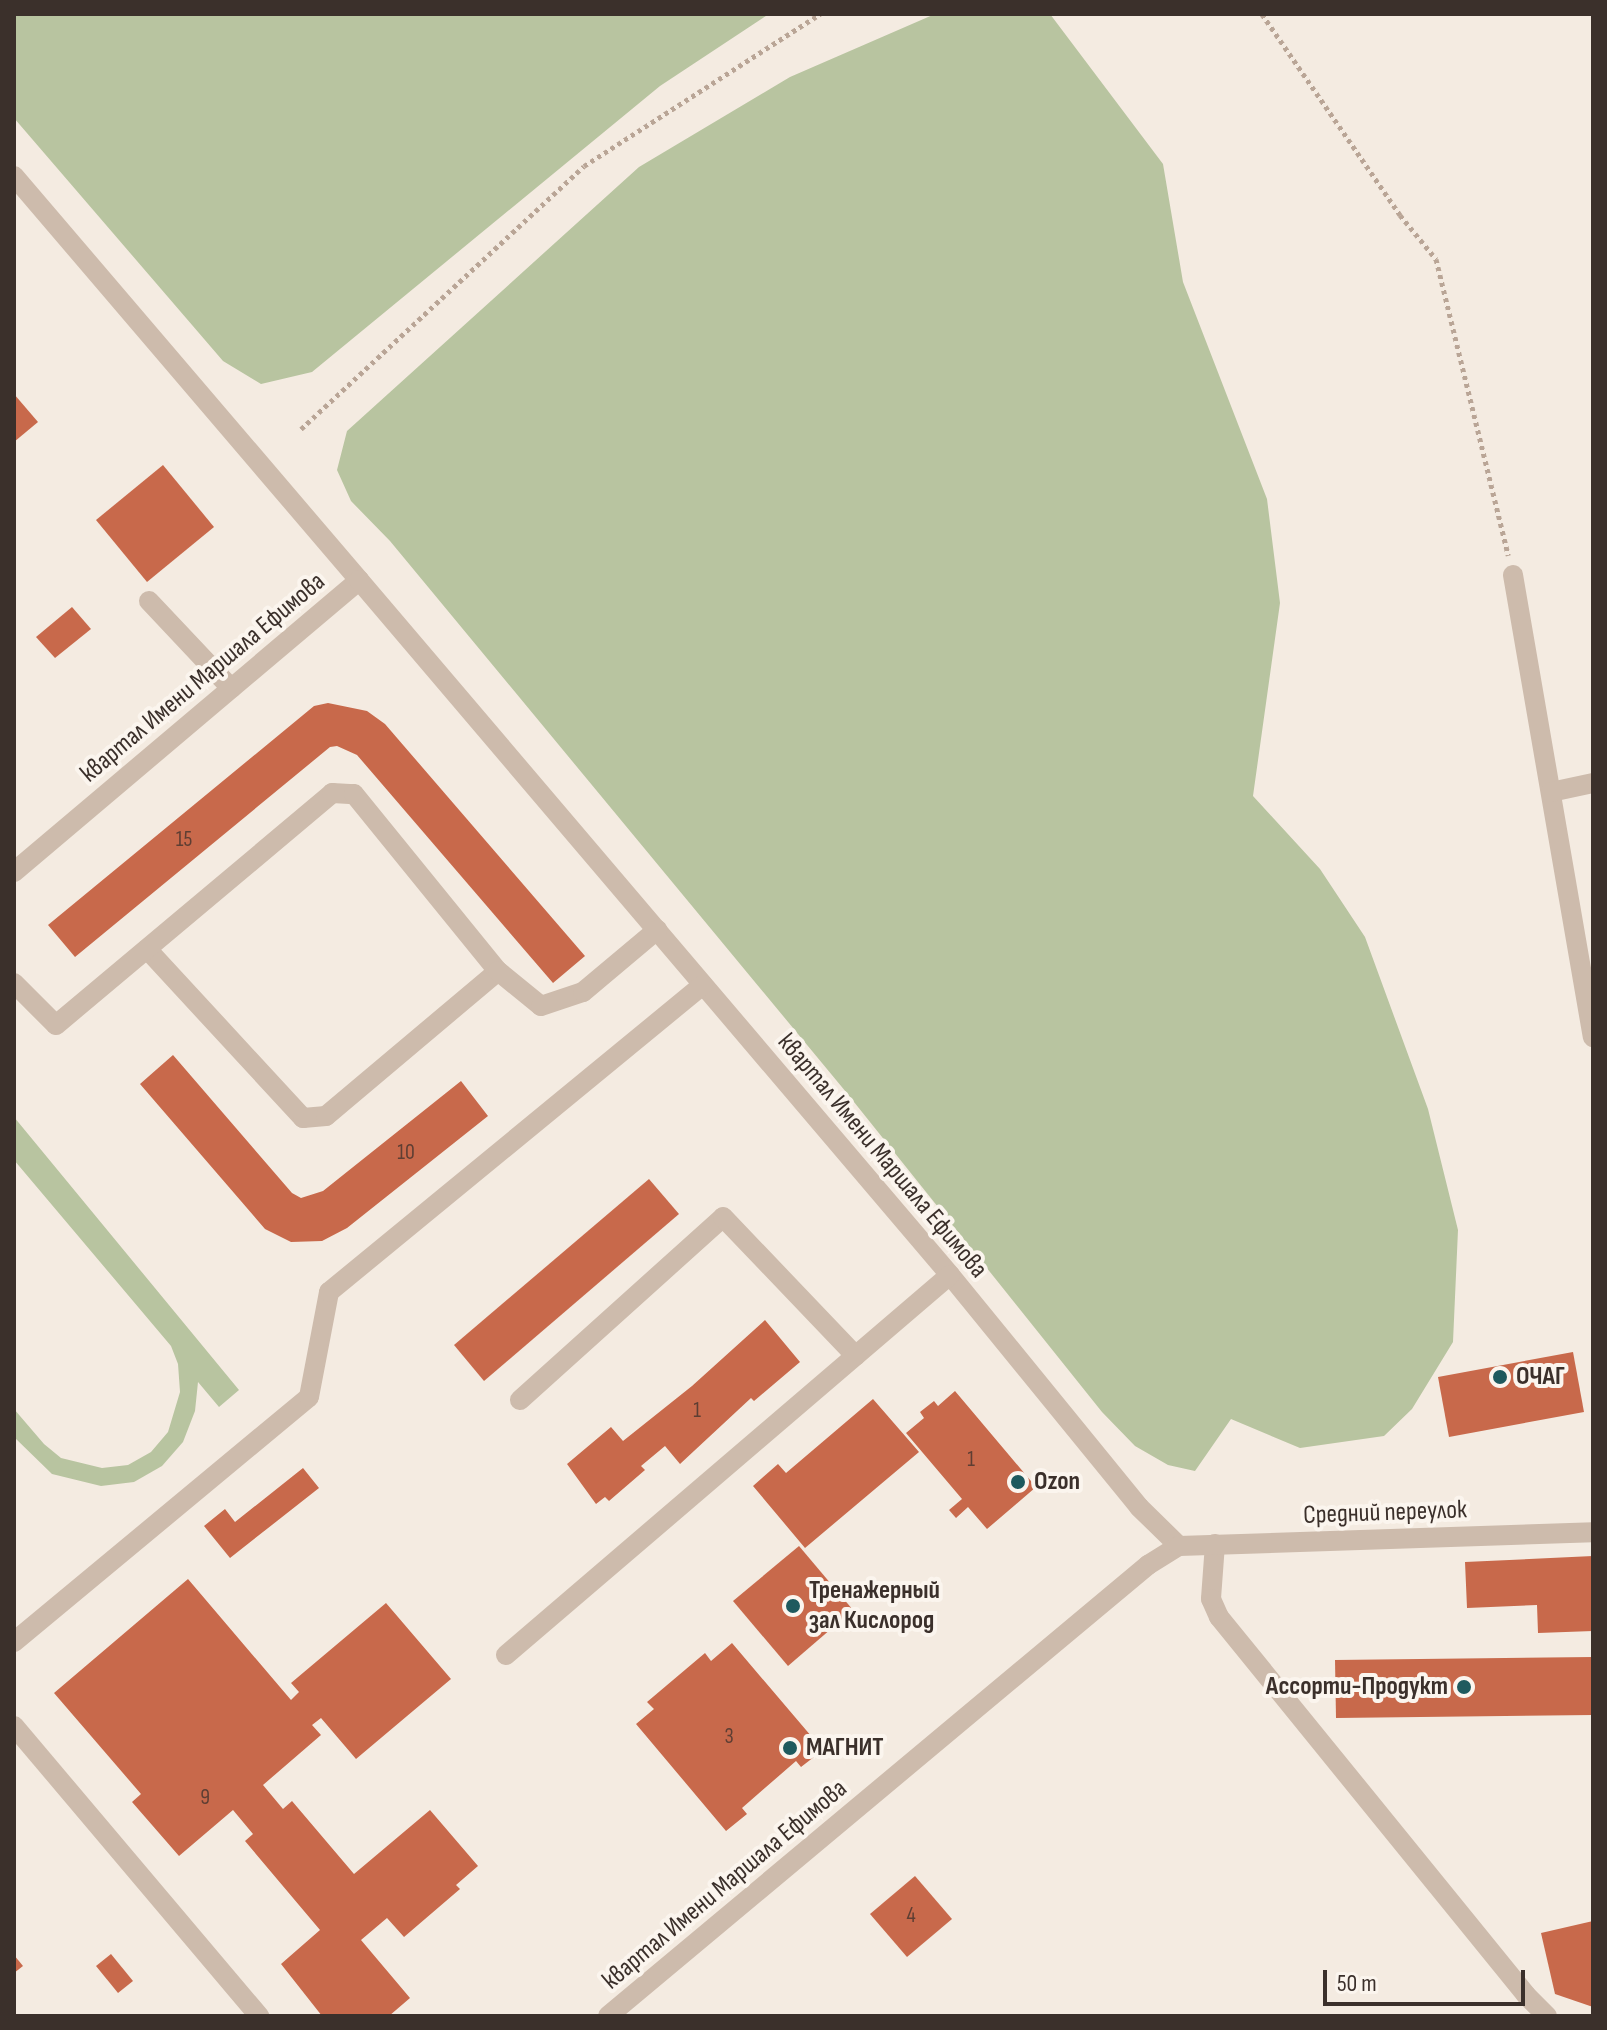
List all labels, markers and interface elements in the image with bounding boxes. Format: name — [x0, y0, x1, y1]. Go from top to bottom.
street label: квартал Имени Маршала Ефимова — [74, 566, 332, 790]
house number: 15 — [176, 827, 192, 853]
street label: квартал Имени Маршала Ефимова — [770, 1027, 994, 1285]
house number: 10 — [397, 1140, 415, 1166]
place label: ОЧАГ — [1516, 1361, 1565, 1393]
marker: ОЧАГ — [1491, 1368, 1509, 1386]
house number: 1 — [693, 1398, 701, 1424]
house number: 1 — [967, 1447, 975, 1473]
place label: Ozon — [1034, 1466, 1080, 1498]
marker: Ozon — [1009, 1473, 1027, 1491]
street label: Средний переулок — [1303, 1495, 1467, 1531]
place label: Тренажерный зал Кислород — [809, 1575, 940, 1636]
marker: Тренажерный зал Кислород — [784, 1597, 802, 1615]
place label: Ассорти-Продукт — [1266, 1671, 1448, 1703]
marker: Ассорти-Продукт — [1455, 1678, 1473, 1696]
house number: 3 — [724, 1724, 734, 1750]
place label: МАГНИТ — [806, 1732, 884, 1764]
marker: МАГНИТ — [781, 1739, 799, 1757]
street label: квартал Имени Маршала Ефимова — [596, 1773, 854, 1997]
house number: 9 — [200, 1785, 210, 1811]
house number: 4 — [906, 1903, 916, 1929]
scale bar — [1327, 1954, 1529, 2004]
text: 50 m — [1337, 1969, 1377, 1998]

